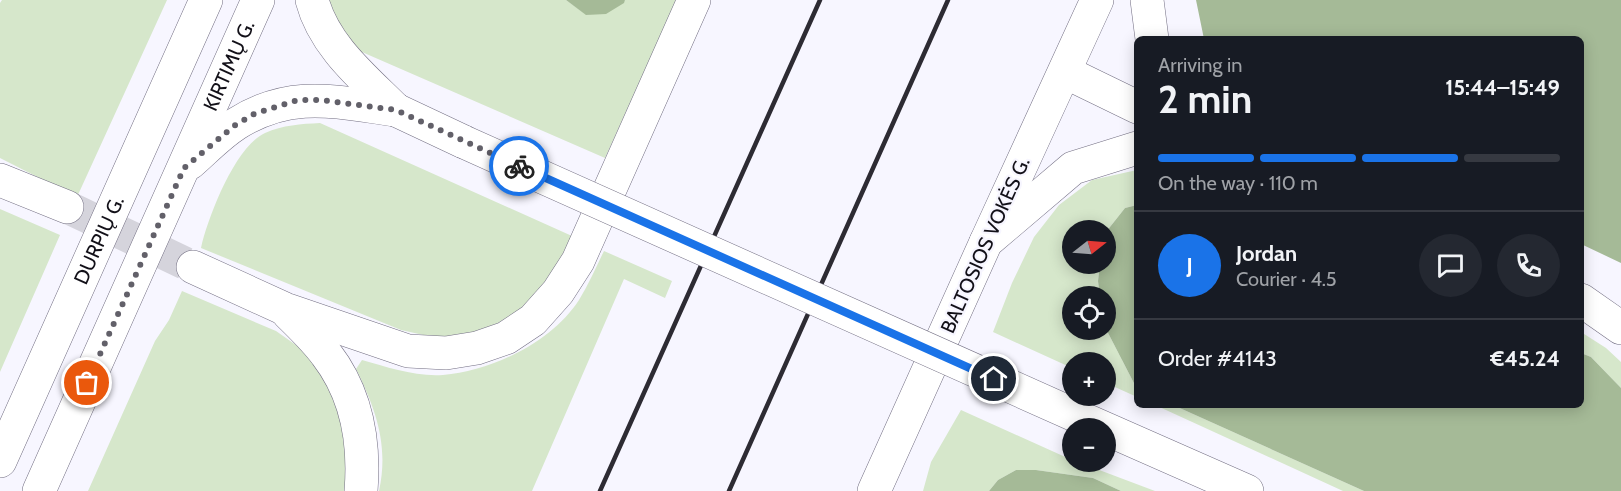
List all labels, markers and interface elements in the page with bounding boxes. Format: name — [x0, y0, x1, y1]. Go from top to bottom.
street label: KIRTIMŲ G. — [198, 16, 259, 114]
text: Arriving in — [1158, 53, 1242, 77]
text: 15:44–15:49 — [1445, 74, 1560, 101]
text: 2 min — [1158, 75, 1252, 123]
courier — [489, 136, 549, 196]
icon: bike — [503, 150, 536, 183]
street label: BALTOSIOS VOKĖS G. — [935, 153, 1035, 337]
text: On the way · 110 m — [1158, 171, 1318, 195]
street label: DURPIŲ G. — [69, 192, 129, 288]
north arrow — [1062, 220, 1116, 274]
map controls — [1062, 220, 1116, 472]
button: chat — [1419, 234, 1482, 297]
button: phone — [1497, 234, 1560, 297]
text: Jordan — [1236, 240, 1297, 267]
text: J — [1186, 252, 1193, 279]
text: Courier · 4.5 — [1236, 267, 1337, 291]
button: locate — [1062, 286, 1116, 340]
text: Order #4143 — [1158, 345, 1277, 372]
text: €45.24 — [1490, 345, 1560, 372]
button: + — [1062, 352, 1116, 406]
pin — [968, 353, 1019, 404]
pin — [61, 357, 112, 408]
icon: home — [977, 362, 1010, 395]
icon: bag — [70, 366, 103, 399]
button: − — [1062, 418, 1116, 472]

